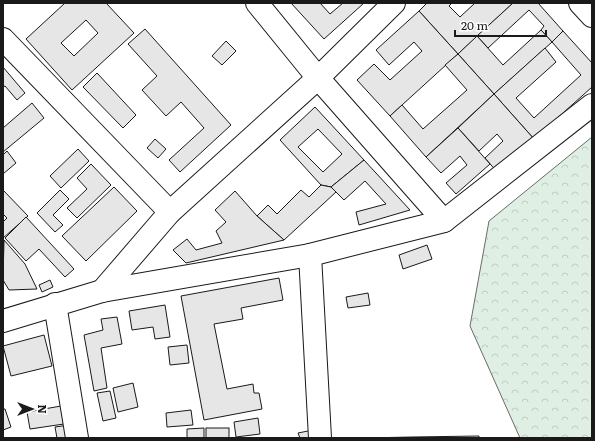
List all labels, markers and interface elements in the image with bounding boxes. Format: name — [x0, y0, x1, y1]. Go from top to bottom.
scale bar — [455, 12, 546, 38]
text: 20 m — [461, 16, 488, 34]
north arrow — [12, 389, 52, 429]
text: N — [35, 404, 51, 414]

